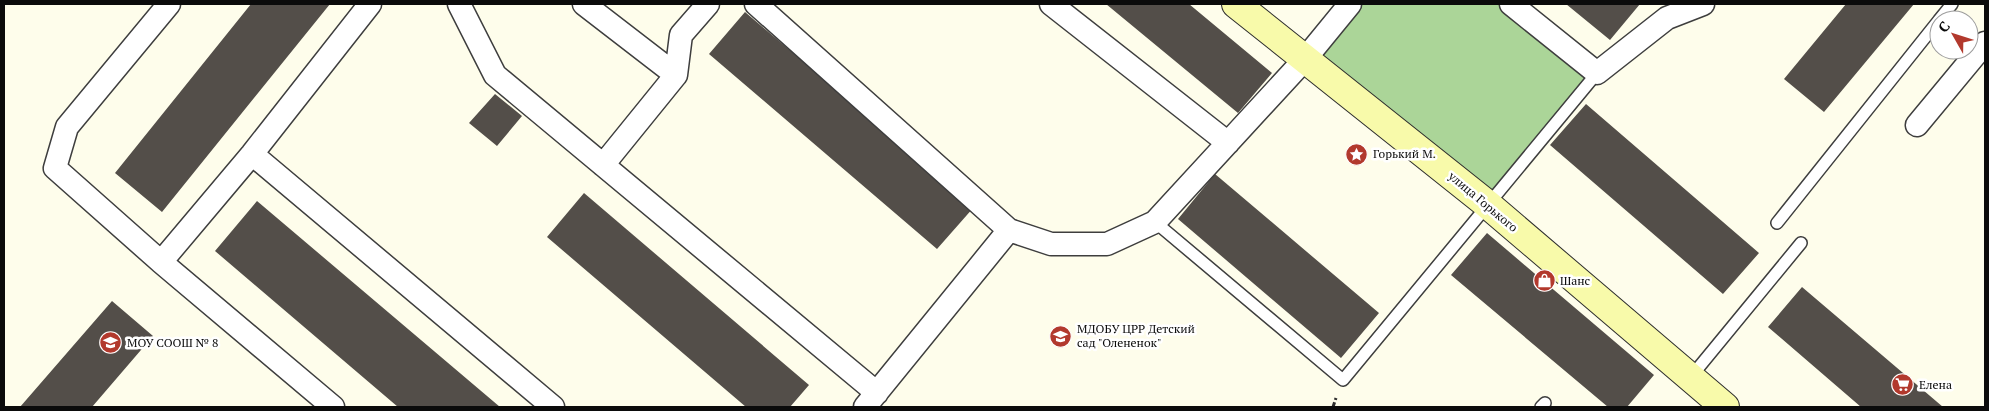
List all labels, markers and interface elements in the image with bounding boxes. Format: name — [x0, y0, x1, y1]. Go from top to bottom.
north arrow — [1929, 10, 1979, 60]
text: С — [1933, 17, 1954, 36]
place icon: Горький М. — [1345, 142, 1369, 166]
place label: Горький М. — [1373, 146, 1436, 161]
street label: улица Горького — [1445, 168, 1521, 235]
shop icon: Шанс — [1532, 269, 1556, 293]
place label: Шанс — [1560, 273, 1591, 288]
place label: МДОБУ ЦРР Детский сад "Олененок" — [1077, 321, 1195, 350]
school or university icon: МДОБУ ЦРР Детский сад "Олененок" — [1049, 324, 1073, 348]
school or university icon: МОУ СООШ № 8 — [99, 331, 123, 355]
place label: МОУ СООШ № 8 — [127, 335, 218, 350]
supermarket icon: Елена — [1891, 373, 1915, 397]
place label: Елена — [1919, 377, 1952, 392]

